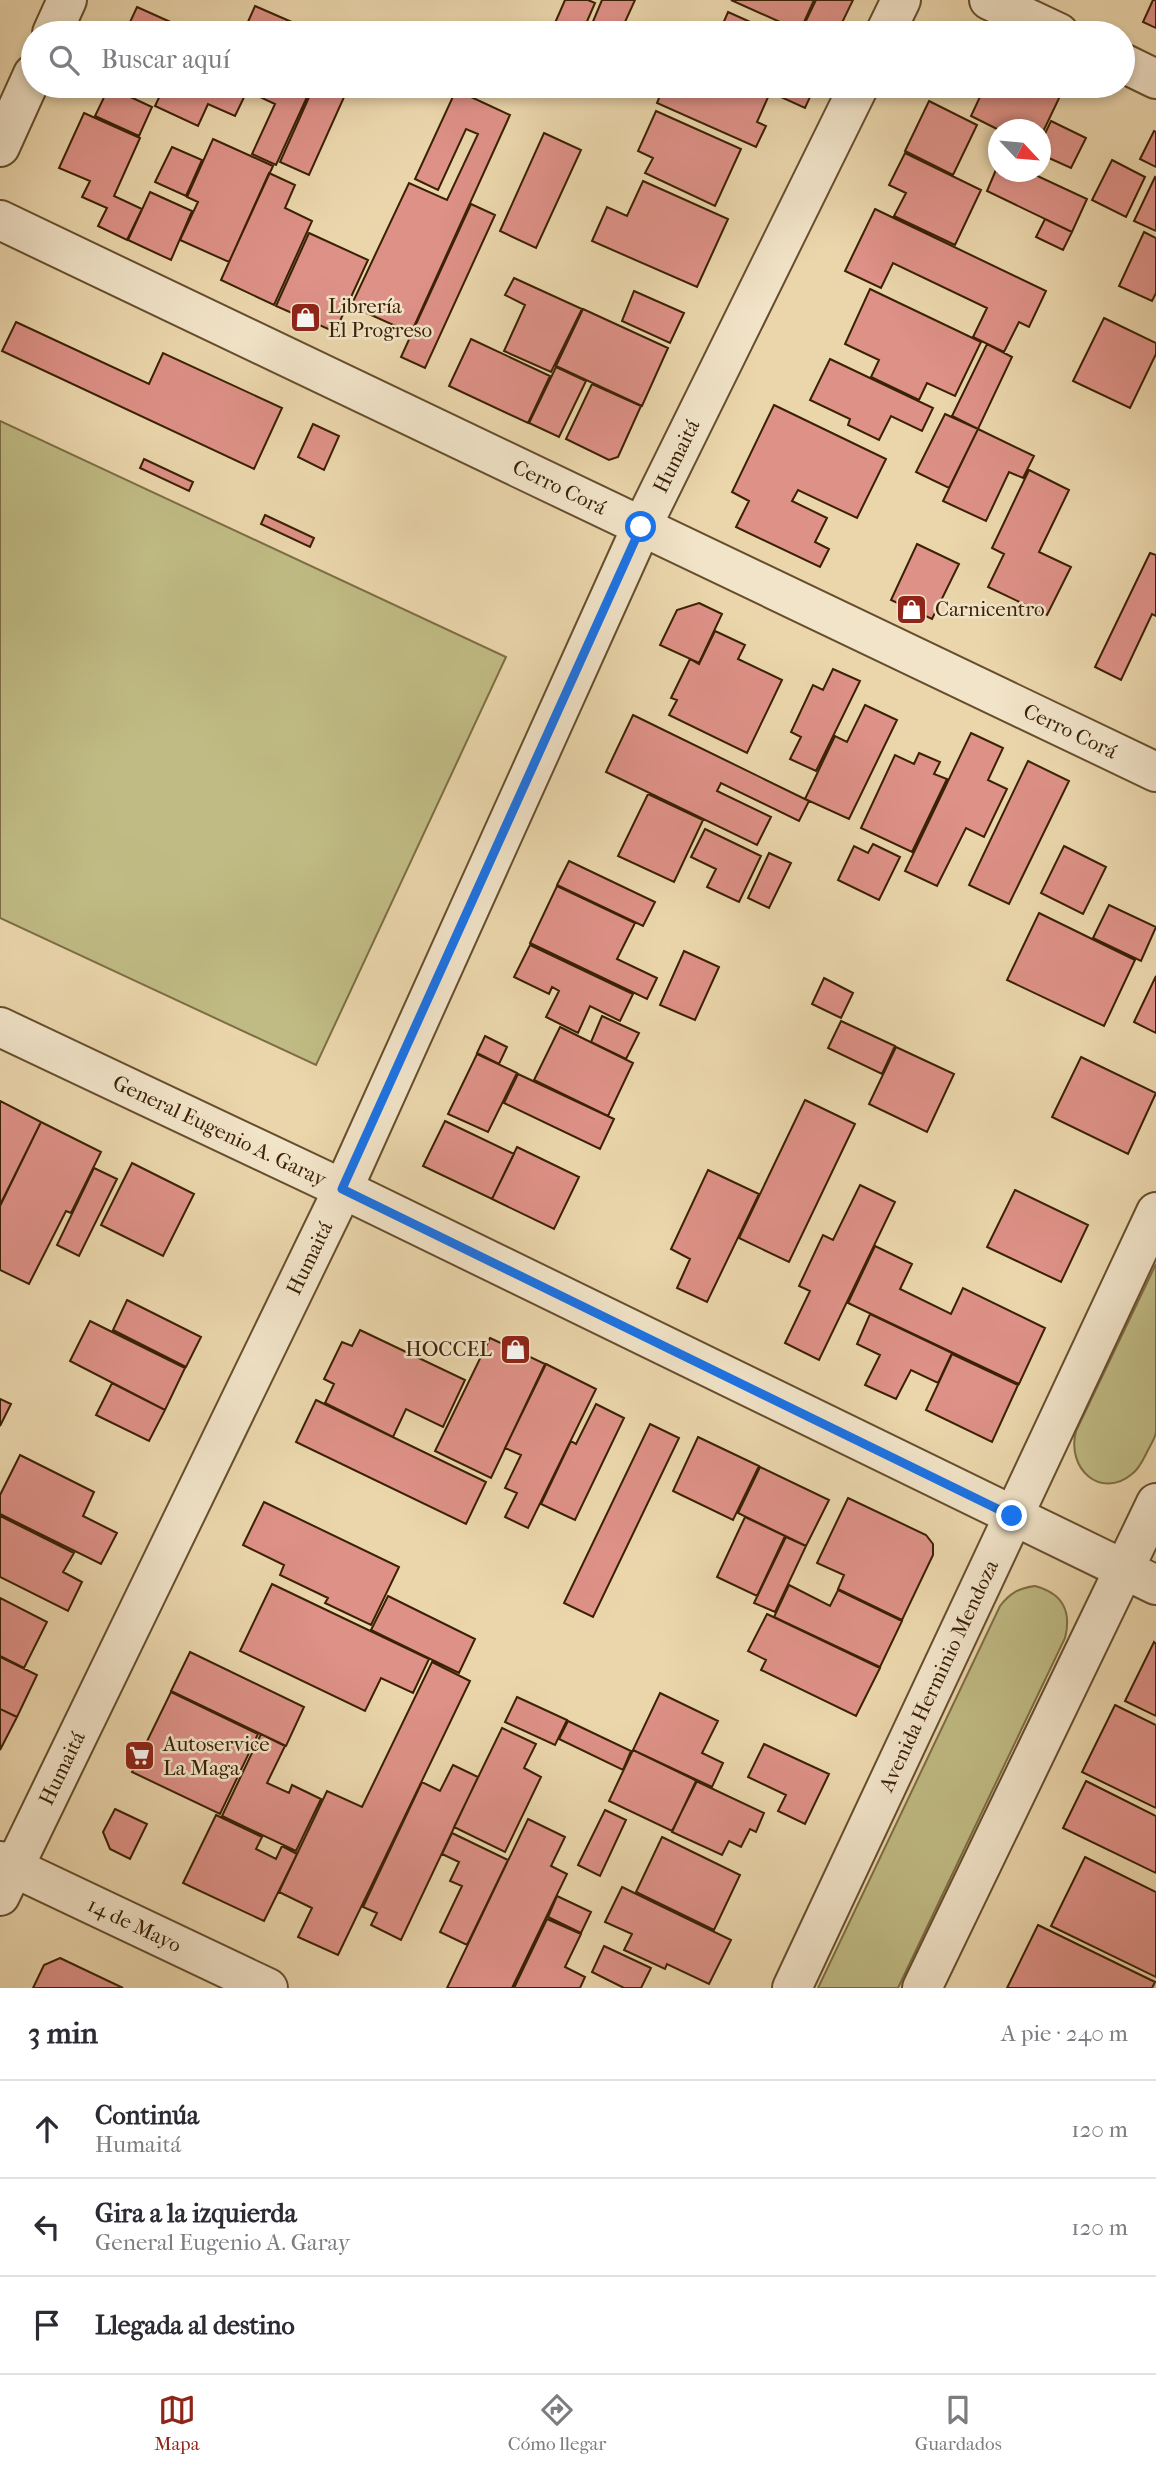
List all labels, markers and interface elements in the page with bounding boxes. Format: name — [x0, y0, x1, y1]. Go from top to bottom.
search box — [21, 21, 1135, 98]
icon: search — [45, 41, 83, 79]
text: Buscar aquí — [101, 44, 230, 75]
north arrow — [988, 119, 1051, 182]
place label: Librería El Progreso — [328, 294, 432, 342]
shop icon: Librería El Progreso — [288, 301, 322, 335]
street label: Humaitá — [648, 415, 705, 497]
street label: Cerro Corá — [509, 455, 610, 520]
route start — [625, 511, 656, 542]
shop icon: Carnicentro — [895, 592, 929, 626]
place label: Carnicentro — [935, 597, 1045, 621]
street label: Cerro Corá — [1020, 699, 1121, 764]
street label: General Eugenio A. Garay — [109, 1070, 331, 1192]
street label: Humaitá — [281, 1217, 338, 1299]
shop icon: HOCCEL — [498, 1332, 532, 1366]
place label: HOCCEL — [405, 1337, 492, 1361]
route end — [996, 1500, 1027, 1531]
street label: Avenida Herminio Mendoza — [874, 1556, 1003, 1796]
street label: Humaitá — [34, 1727, 90, 1809]
place label: Autoservice La Maga — [162, 1732, 270, 1780]
supermarket icon: Autoservice La Maga — [123, 1739, 157, 1773]
street label: 14 de Mayo — [84, 1892, 185, 1957]
text: 3 min — [28, 2016, 98, 2051]
text: A pie · 240 m — [1001, 2020, 1128, 2047]
text: Continúa — [95, 2100, 199, 2131]
icon: ahead — [28, 2110, 66, 2148]
text: 120 m — [1071, 2116, 1128, 2143]
text: Humaitá — [95, 2131, 181, 2158]
text: Gira a la izquierda — [95, 2198, 297, 2229]
icon: left — [28, 2208, 66, 2246]
text: 120 m — [1071, 2214, 1128, 2241]
text: General Eugenio A. Garay — [95, 2229, 350, 2256]
icon: arrive — [28, 2306, 66, 2344]
text: Llegada al destino — [95, 2310, 295, 2341]
tab: Mapa — [154, 2391, 199, 2455]
tab: Cómo llegar — [508, 2391, 606, 2455]
tab: Guardados — [915, 2391, 1002, 2455]

